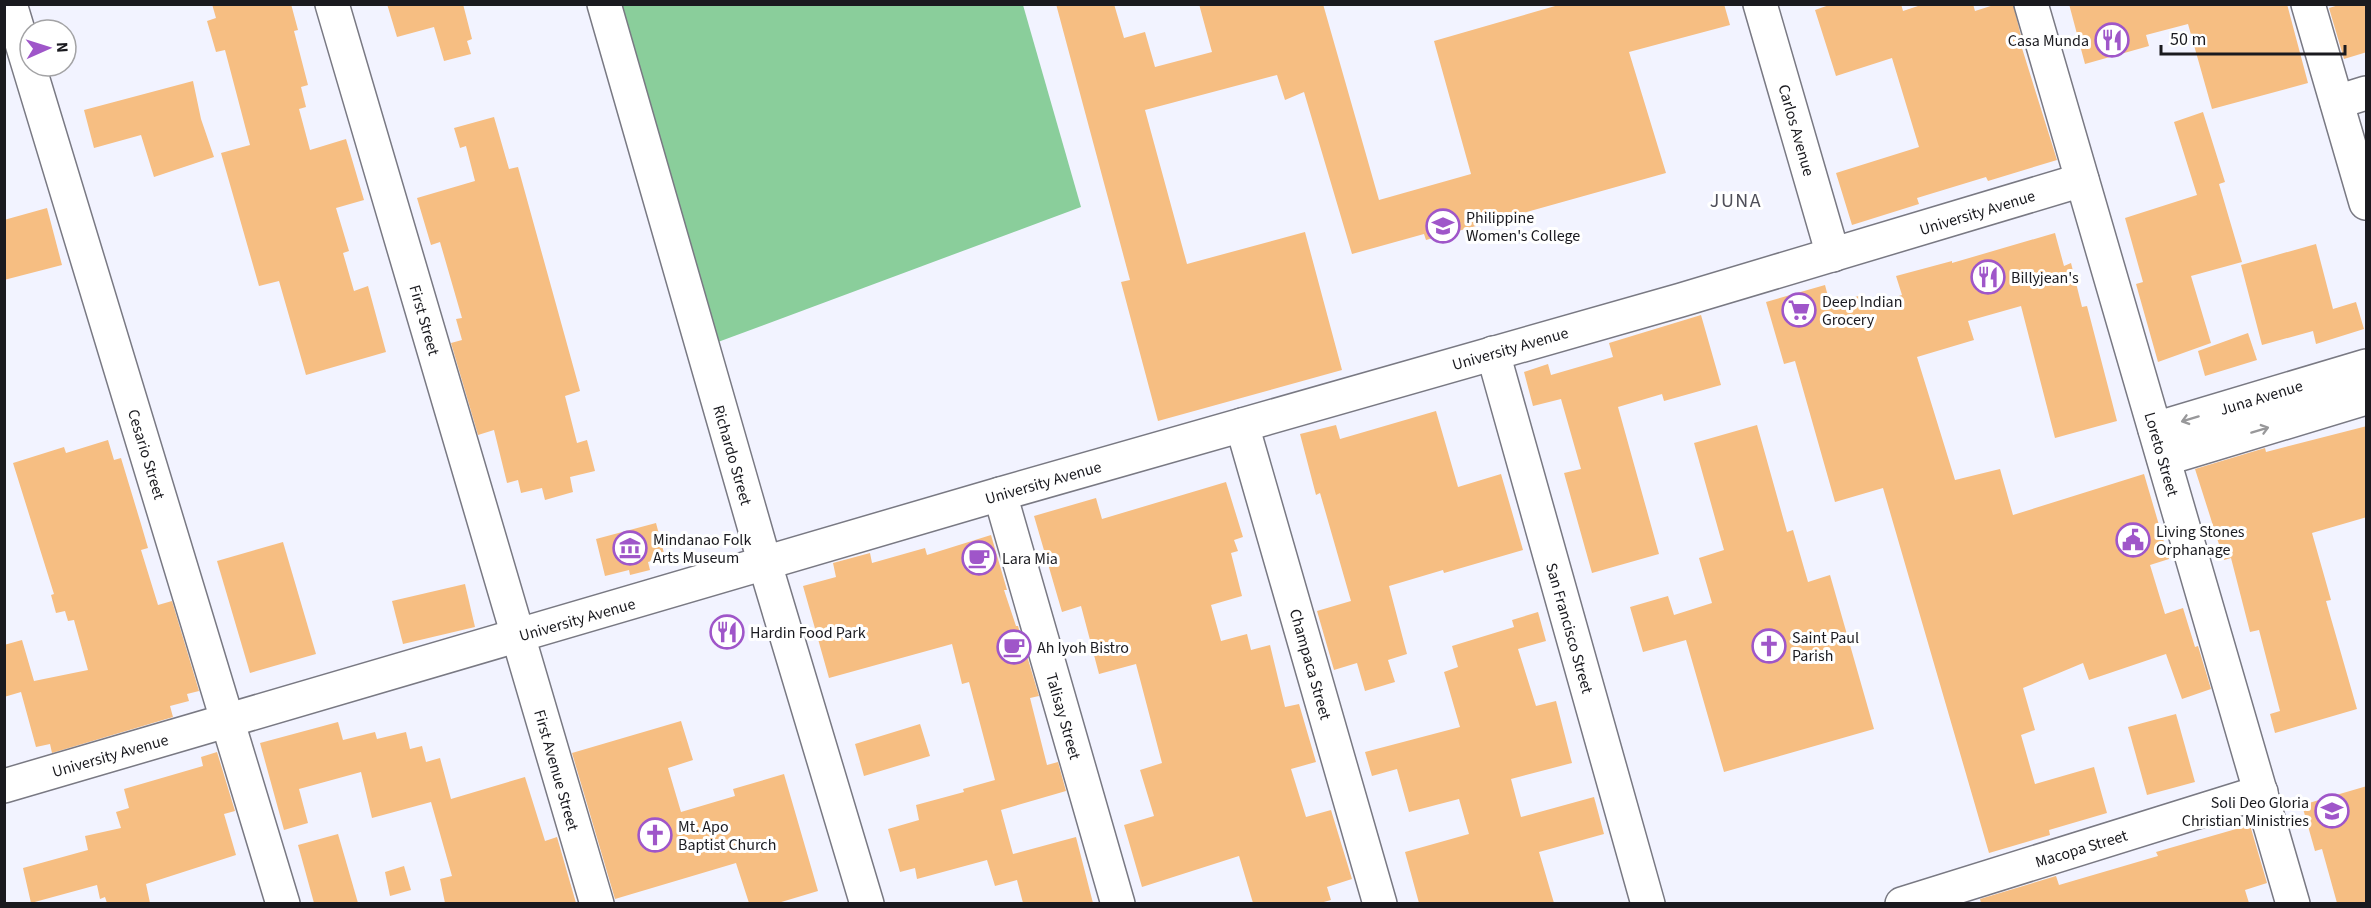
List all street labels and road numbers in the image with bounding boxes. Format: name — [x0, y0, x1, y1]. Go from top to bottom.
street label: Carlos Avenue — [1772, 82, 1820, 179]
street label: University Avenue — [1917, 185, 2038, 241]
street label: First Street — [403, 282, 445, 359]
street label: University Avenue — [1450, 322, 1571, 376]
street label: Juna Avenue — [2217, 375, 2306, 421]
street label: Richardo Street — [707, 403, 757, 509]
street label: Cesario Street — [122, 406, 170, 503]
street label: Loreto Street — [2139, 410, 2184, 499]
street label: University Avenue — [983, 456, 1104, 510]
street label: San Francisco Street — [1540, 560, 1598, 697]
street label: University Avenue — [517, 593, 638, 647]
street label: Champaca Street — [1284, 606, 1337, 723]
street label: Talisay Street — [1040, 670, 1086, 763]
street label: First Avenue Street — [528, 707, 584, 834]
street label: University Avenue — [50, 729, 171, 783]
street label: Macopa Street — [2032, 824, 2131, 873]

